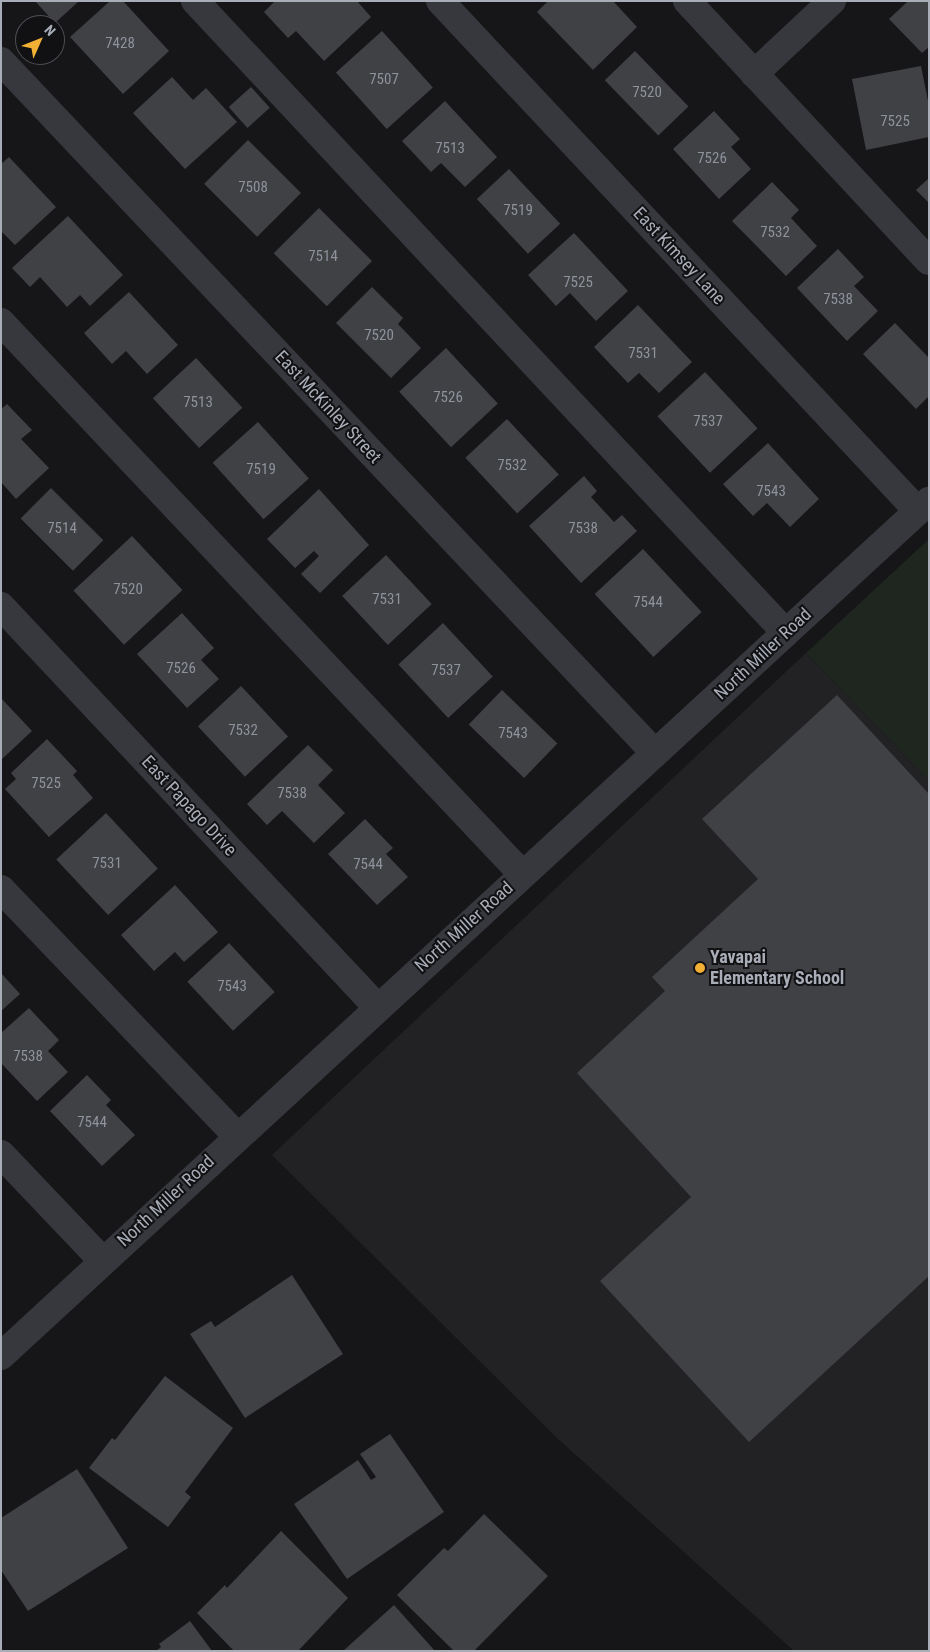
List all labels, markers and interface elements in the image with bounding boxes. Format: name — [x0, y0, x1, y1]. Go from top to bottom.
north arrow — [15, 15, 65, 65]
text: N — [41, 22, 59, 39]
house number: 7428 — [105, 35, 135, 53]
house number: 7507 — [369, 71, 399, 89]
house number: 7520 — [632, 84, 662, 102]
house number: 7525 — [880, 113, 910, 131]
house number: 7513 — [435, 140, 465, 158]
house number: 7526 — [697, 150, 727, 168]
house number: 7508 — [238, 179, 268, 197]
house number: 7519 — [503, 202, 533, 220]
street label: East Kimsey Lane — [628, 203, 730, 309]
house number: 7532 — [760, 224, 790, 242]
house number: 7514 — [308, 248, 338, 266]
house number: 7525 — [563, 274, 593, 292]
house number: 7538 — [823, 291, 853, 309]
house number: 7520 — [364, 327, 394, 345]
house number: 7531 — [628, 345, 658, 363]
street label: East McKinley Street — [270, 346, 386, 468]
house number: 7526 — [433, 389, 463, 407]
house number: 7513 — [183, 394, 213, 412]
house number: 7537 — [693, 413, 723, 431]
house number: 7532 — [497, 457, 527, 475]
house number: 7519 — [246, 461, 276, 479]
house number: 7543 — [756, 483, 786, 501]
house number: 7514 — [47, 520, 77, 538]
house number: 7538 — [568, 520, 598, 538]
house number: 7520 — [113, 581, 143, 599]
house number: 7531 — [372, 591, 402, 609]
house number: 7544 — [633, 594, 663, 612]
street label: North Miller Road — [710, 604, 816, 704]
house number: 7526 — [166, 660, 196, 678]
house number: 7537 — [431, 662, 461, 680]
house number: 7532 — [228, 722, 258, 740]
house number: 7543 — [498, 725, 528, 743]
street label: East Papago Drive — [137, 751, 241, 861]
house number: 7525 — [31, 775, 61, 793]
house number: 7538 — [277, 785, 307, 803]
house number: 7531 — [92, 855, 122, 873]
house number: 7544 — [353, 856, 383, 874]
street label: North Miller Road — [411, 877, 517, 977]
place label: Yavapai Elementary School — [710, 947, 844, 990]
marker: Yavapai Elementary School — [694, 962, 706, 974]
house number: 7543 — [217, 978, 247, 996]
house number: 7538 — [13, 1048, 43, 1066]
house number: 7544 — [77, 1114, 107, 1132]
street label: North Miller Road — [113, 1151, 219, 1251]

